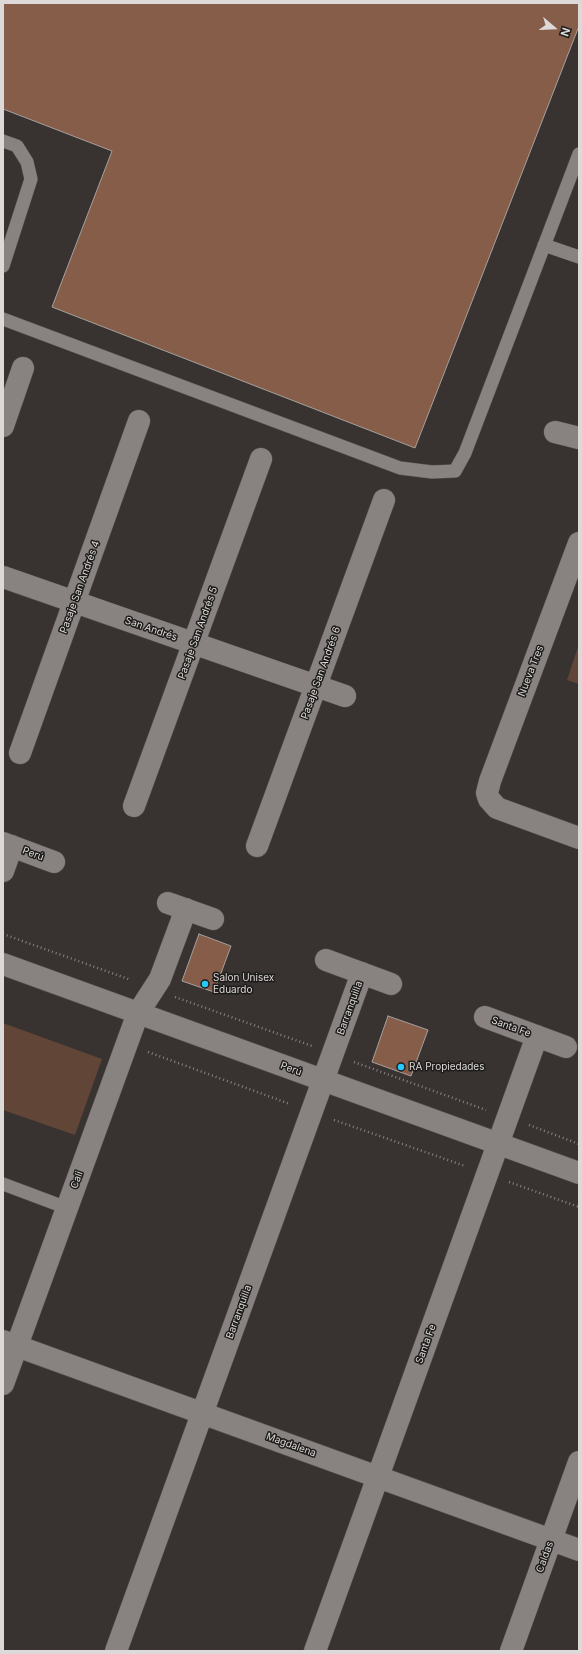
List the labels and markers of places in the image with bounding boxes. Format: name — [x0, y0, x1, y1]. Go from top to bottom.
place label: Salon Unisex Eduardo — [213, 972, 274, 996]
marker: Salon Unisex Eduardo — [200, 979, 210, 989]
place label: RA Propiedades — [409, 1061, 484, 1073]
marker: RA Propiedades — [396, 1062, 406, 1072]

